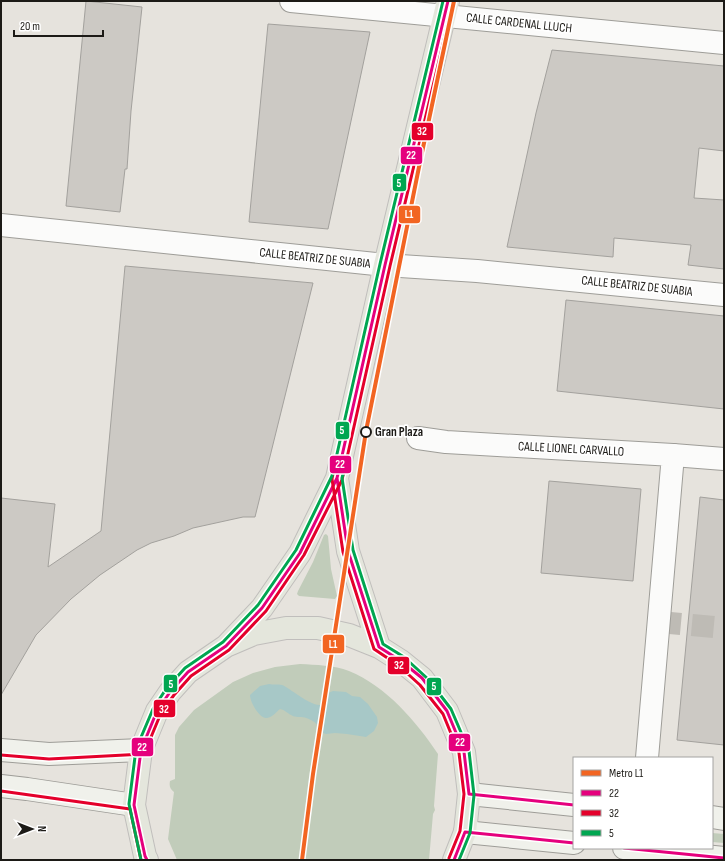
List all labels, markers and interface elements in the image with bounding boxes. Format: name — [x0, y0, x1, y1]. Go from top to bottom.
street label: CALLE CARDENAL LLUCH — [465, 9, 573, 37]
scale bar — [14, 12, 103, 38]
text: 20 m — [20, 19, 40, 34]
line badge: 32 — [411, 122, 434, 141]
text: 32 — [417, 125, 427, 138]
line badge: 22 — [400, 146, 423, 165]
text: 22 — [406, 149, 416, 162]
line badge: 5 — [392, 173, 407, 192]
text: 5 — [397, 177, 402, 190]
line badge: L1 — [398, 205, 421, 224]
text: L1 — [405, 208, 414, 221]
street label: CALLE BEATRIZ DE SUABIA — [259, 244, 372, 272]
street label: CALLE BEATRIZ DE SUABIA — [581, 272, 694, 300]
line badge: 5 — [335, 421, 350, 440]
text: 5 — [340, 424, 345, 437]
place label: Gran Plaza — [375, 424, 423, 440]
marker: Gran Plaza — [360, 426, 372, 438]
street label: CALLE LIONEL CARVALLO — [518, 438, 624, 460]
line badge: 22 — [329, 455, 352, 474]
text: 22 — [335, 458, 345, 471]
line badge: L1 — [322, 634, 345, 654]
text: L1 — [329, 638, 338, 651]
line badge: 32 — [387, 656, 410, 675]
text: 32 — [394, 659, 404, 672]
line badge: 5 — [163, 674, 178, 693]
line badge: 5 — [426, 677, 442, 696]
text: 5 — [169, 678, 174, 691]
text: 5 — [432, 680, 437, 693]
line badge: 32 — [153, 699, 176, 718]
text: 32 — [159, 703, 169, 716]
line badge: 22 — [448, 733, 471, 752]
text: 22 — [455, 736, 465, 749]
line badge: 22 — [131, 737, 154, 757]
text: 22 — [137, 741, 147, 754]
legend — [573, 757, 713, 849]
text: Metro L1 — [609, 766, 644, 781]
text: 22 — [609, 786, 619, 801]
text: 32 — [609, 806, 619, 821]
north arrow — [12, 809, 52, 849]
text: N — [35, 826, 48, 832]
text: 5 — [609, 826, 614, 841]

